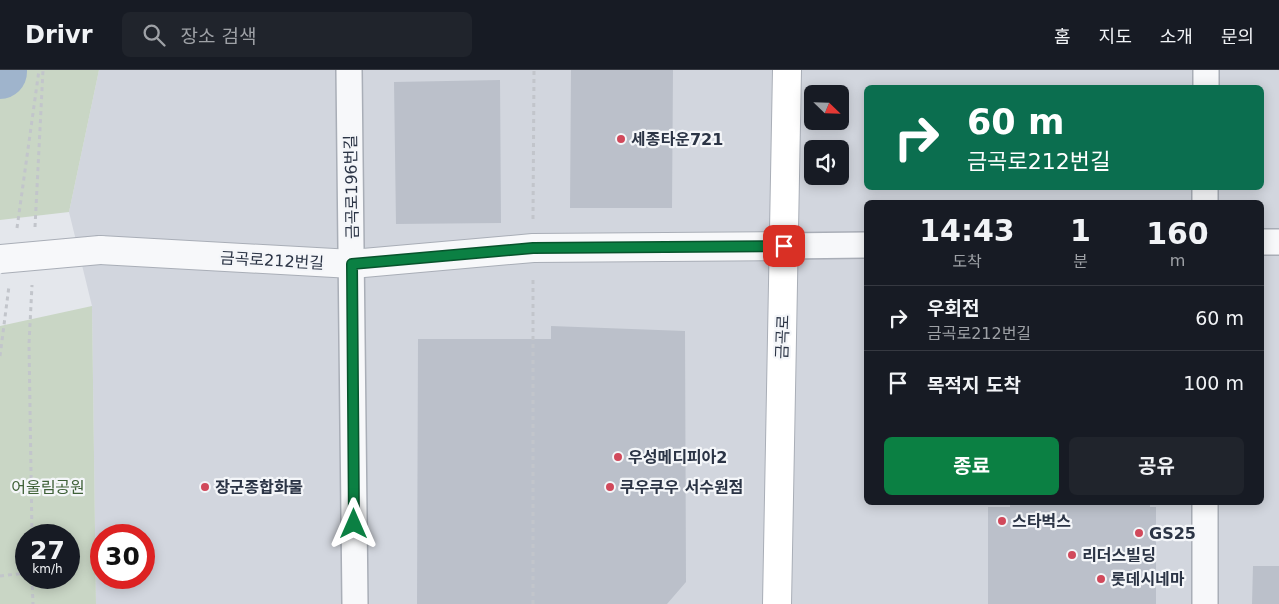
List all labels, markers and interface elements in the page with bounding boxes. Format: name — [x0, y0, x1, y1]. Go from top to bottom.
search box — [122, 12, 472, 57]
text: Drivr — [25, 21, 92, 49]
icon: search — [140, 21, 168, 49]
text: 장소 검색 — [180, 25, 256, 47]
text: 홈 — [1054, 26, 1071, 47]
text: 지도 — [1099, 26, 1132, 47]
text: 소개 — [1160, 26, 1193, 47]
text: 문의 — [1221, 26, 1254, 47]
north arrow — [804, 85, 849, 130]
map controls — [804, 85, 849, 185]
text: 60 m — [967, 102, 1064, 142]
icon: right — [884, 105, 949, 170]
place label: 세종타운721 — [631, 130, 723, 149]
marker: 세종타운721 — [615, 133, 627, 145]
street label: 금곡로196번길 — [341, 135, 362, 239]
button: sound — [804, 140, 849, 185]
text: 금곡로212번길 — [967, 149, 1110, 174]
text: 14:43 — [919, 213, 1015, 248]
text: 1 — [1070, 213, 1091, 248]
text: 160 — [1146, 216, 1209, 251]
pin — [763, 225, 805, 267]
icon: arrive — [770, 232, 798, 260]
street label: 금곡로212번길 — [219, 248, 324, 273]
text: m — [1170, 251, 1185, 270]
text: 도착 — [952, 252, 982, 271]
text: 분 — [1073, 252, 1088, 271]
text: 우회전 — [927, 297, 979, 319]
icon: right — [884, 304, 912, 332]
text: 60 m — [1195, 307, 1244, 329]
street label: 금곡로 — [772, 314, 793, 359]
text: 금곡로212번길 — [927, 324, 1031, 343]
icon: arrive — [884, 369, 912, 397]
text: 100 m — [1183, 372, 1244, 394]
text: 목적지 도착 — [927, 374, 1021, 396]
button: 종료 — [884, 437, 1059, 495]
button: 공유 — [1069, 437, 1244, 495]
place label: 우성메디피아2 — [628, 448, 727, 467]
marker: 우성메디피아2 — [612, 451, 624, 463]
park label: 어울림공원 — [11, 478, 85, 497]
place label: 장군종합화물 — [215, 478, 303, 497]
place label: 쿠우쿠우 서수원점 — [620, 478, 743, 497]
marker: 장군종합화물 — [199, 481, 211, 493]
marker: 쿠우쿠우 서수원점 — [604, 481, 616, 493]
position arrow — [327, 497, 379, 549]
place label: 스타벅스 — [1012, 512, 1071, 531]
marker: 스타벅스 — [996, 515, 1008, 527]
speed limit sign: 30 — [90, 524, 155, 589]
place label: GS25 — [1149, 524, 1196, 543]
marker: GS25 — [1133, 527, 1145, 539]
text: 27 — [30, 536, 65, 565]
place label: 리더스빌딩 — [1082, 546, 1156, 565]
marker: 리더스빌딩 — [1066, 549, 1078, 561]
text: km/h — [32, 562, 63, 576]
place label: 롯데시네마 — [1111, 570, 1185, 589]
marker: 롯데시네마 — [1095, 573, 1107, 585]

